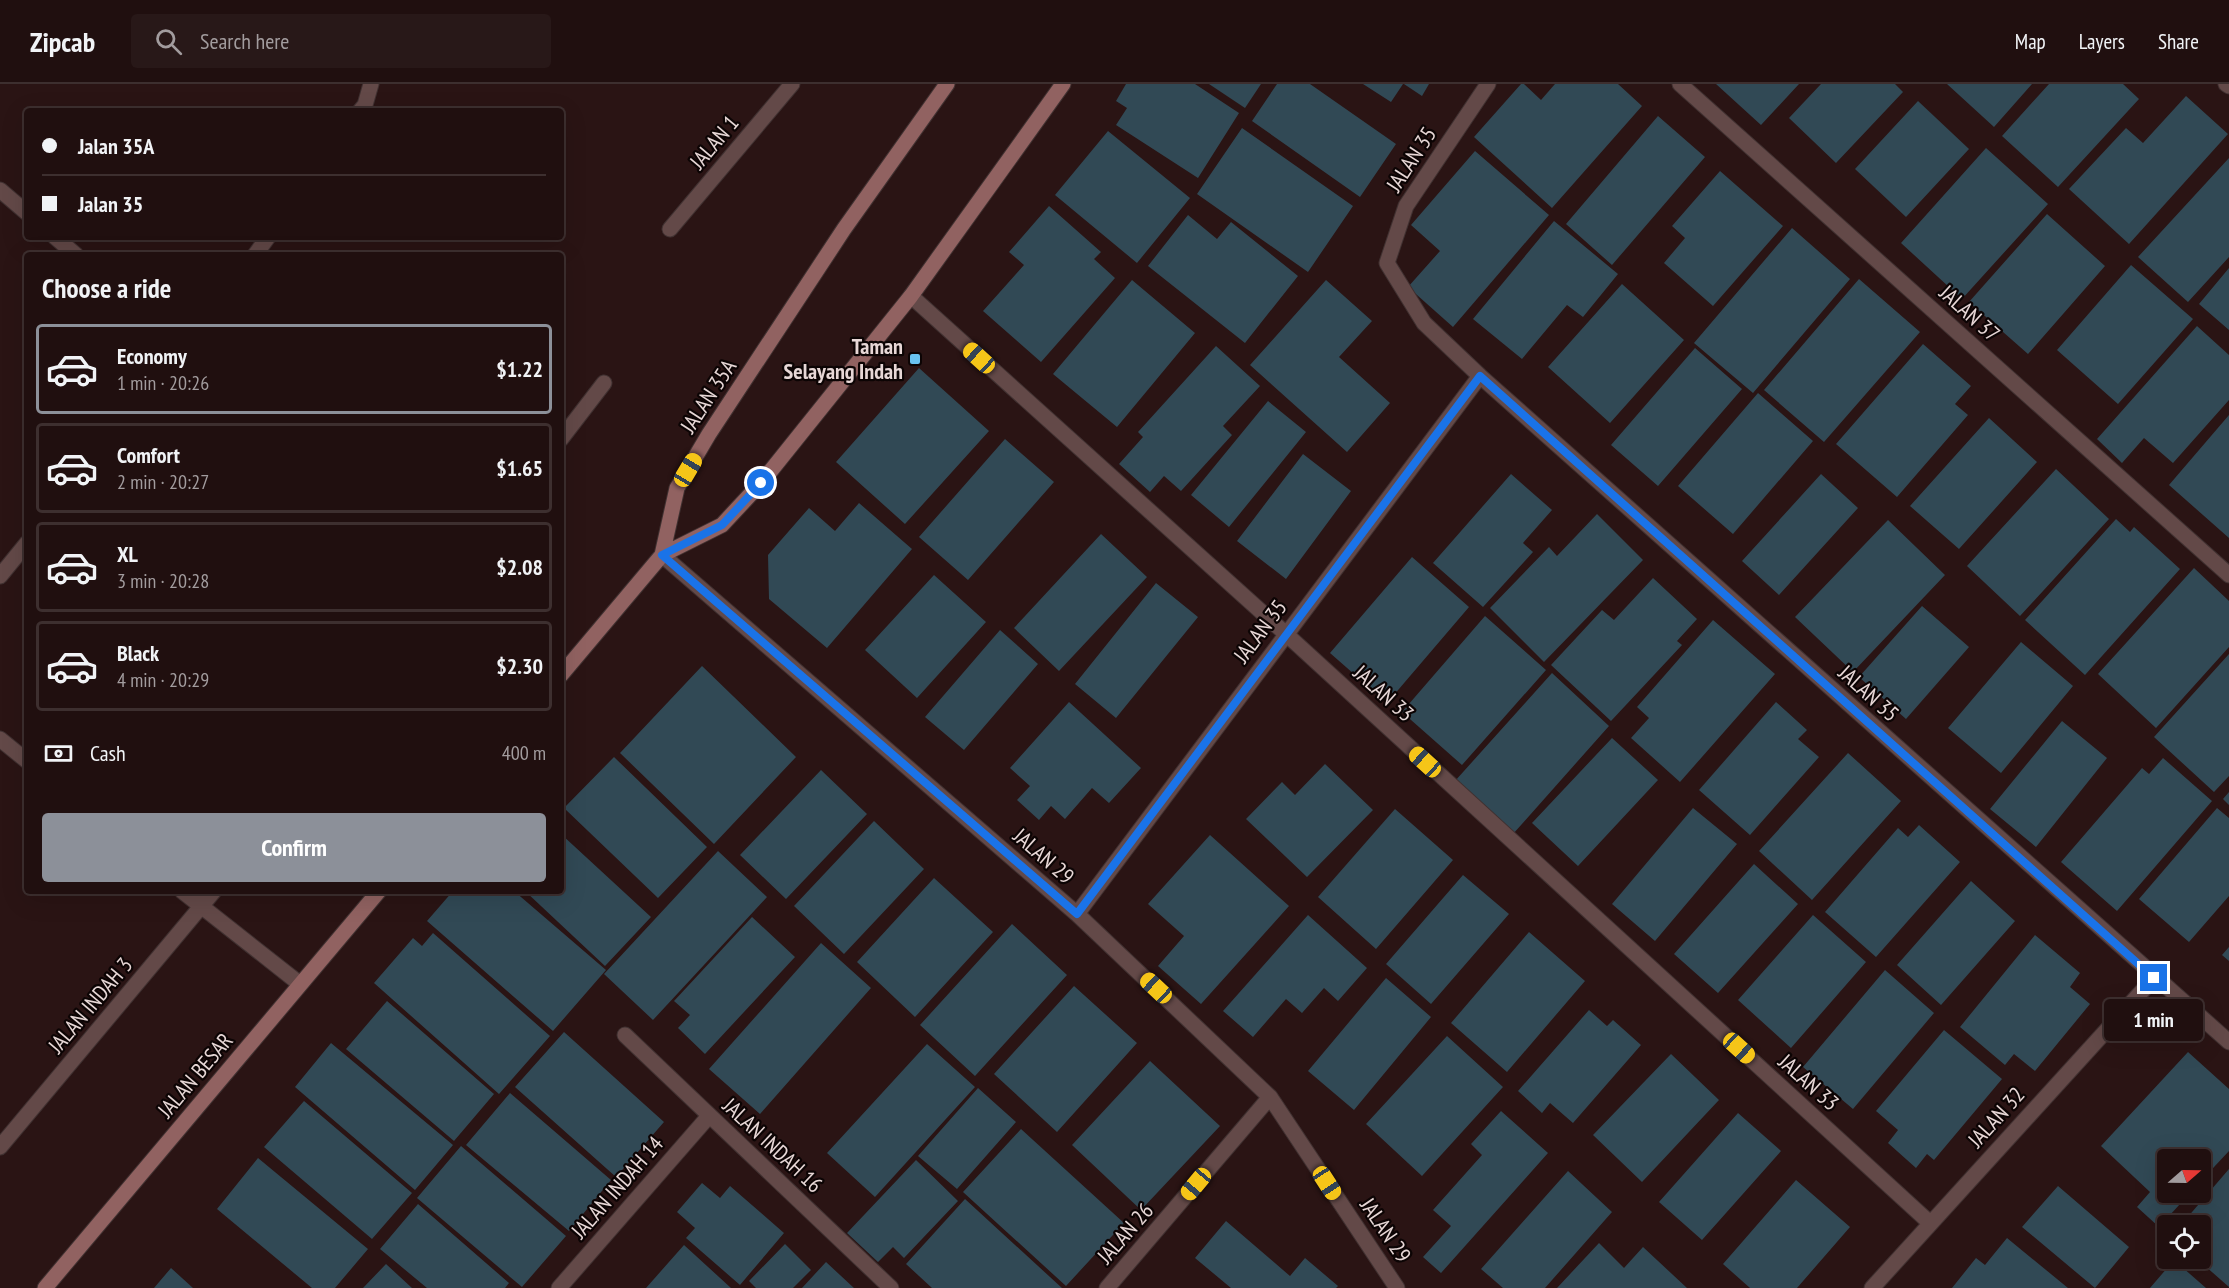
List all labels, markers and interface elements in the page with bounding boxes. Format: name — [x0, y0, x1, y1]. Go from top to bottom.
search box — [131, 14, 551, 68]
text: Zipcab — [30, 23, 95, 60]
icon: search — [152, 25, 185, 58]
text: Search here — [200, 27, 289, 55]
text: Map — [2015, 28, 2046, 55]
text: Layers — [2079, 28, 2125, 55]
text: Share — [2158, 28, 2199, 55]
street label: JALAN 1 — [683, 109, 745, 175]
street label: JALAN 35 — [1379, 121, 1442, 198]
text: Jalan 35A — [78, 132, 154, 160]
text: Jalan 35 — [78, 190, 143, 218]
text: Choose a ride — [42, 271, 171, 305]
street label: JALAN 37 — [1933, 278, 2006, 347]
place label: Taman Selayang Indah — [784, 332, 903, 385]
car — [960, 339, 998, 377]
icon: car — [45, 342, 99, 396]
text: Economy — [117, 342, 187, 370]
marker: Taman Selayang Indah — [908, 352, 922, 366]
street label: JALAN 35A — [673, 353, 742, 439]
text: $1.22 — [496, 355, 543, 383]
text: 1 min · 20:26 — [117, 370, 209, 396]
icon: car — [45, 441, 99, 495]
text: Comfort — [117, 441, 180, 469]
car — [671, 450, 705, 490]
text: $1.65 — [496, 454, 543, 482]
text: 2 min · 20:27 — [117, 469, 209, 495]
route start — [747, 469, 774, 496]
icon: car — [45, 540, 99, 594]
text: XL — [117, 540, 138, 568]
text: $2.08 — [496, 553, 543, 581]
text: 3 min · 20:28 — [117, 568, 209, 594]
street label: JALAN 35 — [1227, 594, 1293, 669]
icon: car — [45, 639, 99, 693]
text: Black — [117, 639, 159, 667]
text: $2.30 — [496, 652, 543, 680]
street label: JALAN 33 — [1347, 658, 1420, 727]
street label: JALAN 35 — [1832, 658, 1905, 727]
text: 4 min · 20:29 — [117, 667, 209, 693]
icon: cash — [42, 737, 75, 770]
text: Cash — [90, 739, 126, 767]
text: 400 m — [502, 740, 546, 766]
car — [1406, 743, 1444, 781]
button: Confirm — [42, 813, 546, 882]
street label: JALAN 29 — [1007, 821, 1080, 890]
street label: JALAN INDAH 3 — [41, 951, 138, 1059]
route end — [2140, 964, 2167, 991]
car — [1137, 969, 1175, 1007]
callout: 1 min — [2104, 999, 2204, 1041]
text: 1 min — [2133, 1007, 2174, 1033]
street label: JALAN BESAR — [151, 1027, 239, 1124]
car — [1720, 1029, 1758, 1067]
street label: JALAN 33 — [1772, 1047, 1845, 1116]
street label: JALAN 32 — [1961, 1081, 2030, 1154]
street label: JALAN INDAH 16 — [716, 1091, 829, 1198]
street label: JALAN INDAH 14 — [564, 1130, 669, 1245]
north arrow — [2157, 1149, 2211, 1203]
map controls — [2157, 1149, 2211, 1269]
car — [1310, 1163, 1344, 1203]
car — [1178, 1164, 1214, 1204]
street label: JALAN 29 — [1354, 1192, 1418, 1268]
street label: JALAN 26 — [1090, 1197, 1159, 1270]
button: locate — [2157, 1215, 2211, 1269]

